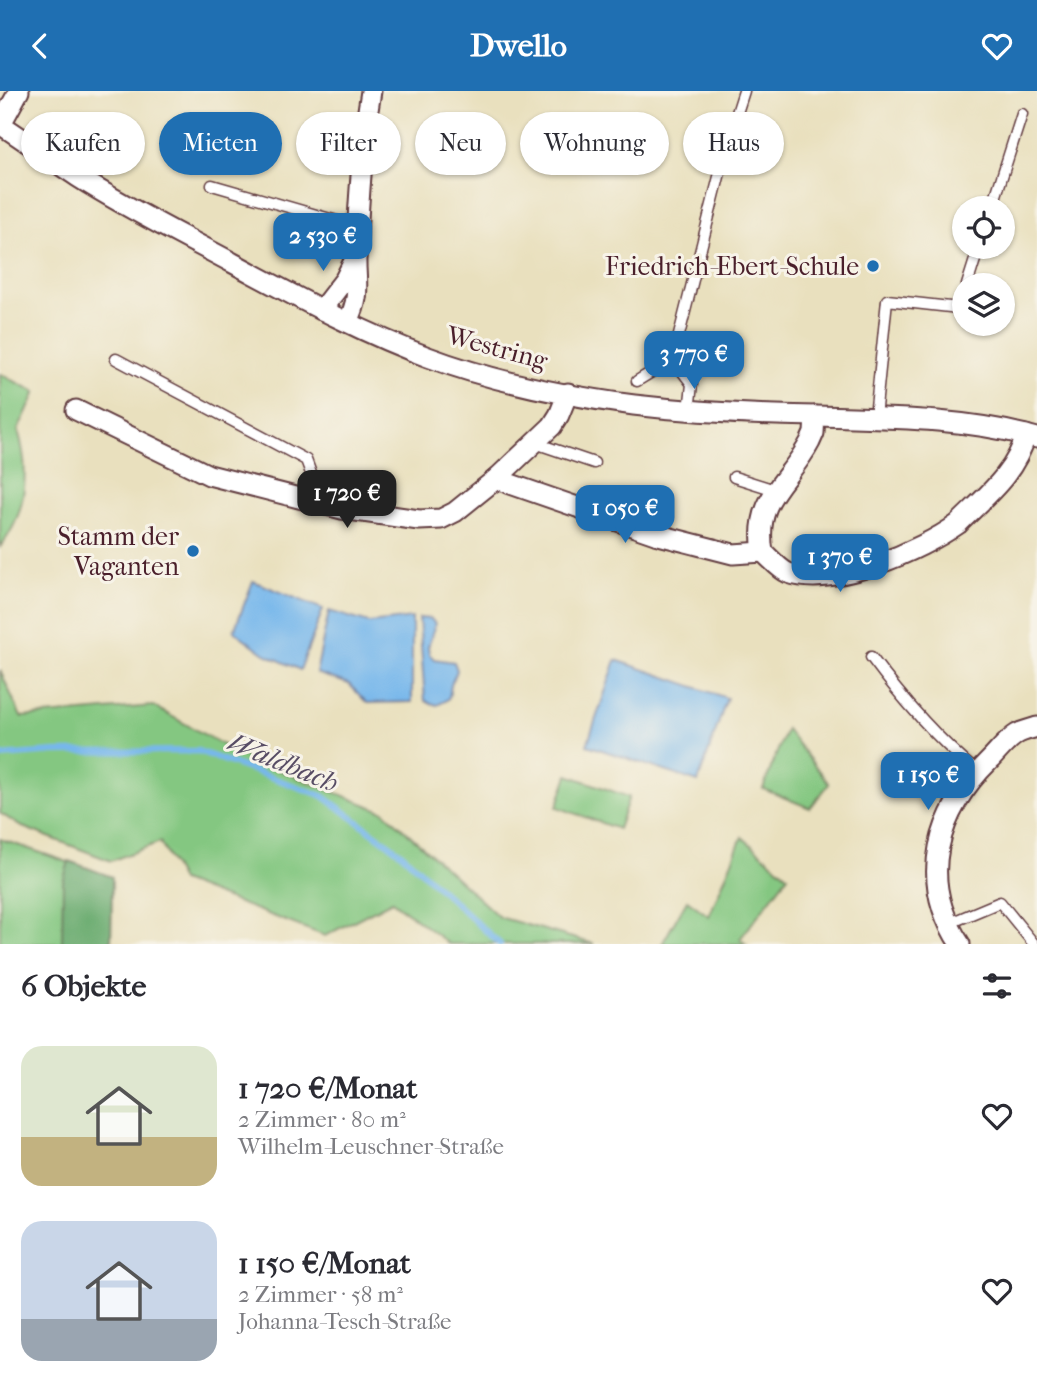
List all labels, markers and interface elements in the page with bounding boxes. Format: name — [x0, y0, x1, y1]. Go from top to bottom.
icon: back — [21, 27, 59, 65]
text: Dwello — [470, 27, 567, 64]
icon: heart — [978, 27, 1016, 65]
chip: Kaufen — [21, 112, 145, 175]
chip: Mieten — [159, 112, 282, 175]
chip: Filter — [296, 112, 401, 175]
chip: Neu — [415, 112, 506, 175]
chip: Wohnung — [520, 112, 669, 175]
chip: Haus — [683, 112, 784, 175]
map controls — [952, 196, 1015, 336]
button: locate — [952, 196, 1015, 259]
pin: 2 530 € — [258, 213, 388, 273]
text: 2 530 € — [289, 222, 357, 249]
place label: Friedrich-Ebert-Schule — [605, 251, 859, 282]
marker: Friedrich-Ebert-Schule — [865, 258, 881, 274]
button: layers — [952, 273, 1015, 336]
street label: Westring — [442, 319, 552, 377]
pin: 3 770 € — [629, 331, 759, 391]
text: 3 770 € — [660, 340, 728, 367]
pin: 1 720 € — [282, 471, 412, 530]
text: 1 720 € — [313, 479, 381, 506]
pin: 1 050 € — [560, 485, 690, 545]
text: 1 050 € — [592, 494, 658, 521]
place label: Stamm der Vaganten — [57, 521, 179, 582]
pin: 1 370 € — [775, 535, 905, 594]
marker: Stamm der Vaganten — [185, 543, 201, 559]
text: 1 370 € — [808, 543, 872, 570]
water label: Waldbach — [223, 725, 343, 799]
pin: 1 150 € — [863, 753, 993, 812]
text: 1 150 € — [897, 761, 959, 788]
icon: filters — [978, 967, 1016, 1005]
text: 6 Objekte — [21, 969, 146, 1004]
text: 1 720 €/Monat — [238, 1071, 417, 1106]
icon: home — [77, 1074, 161, 1158]
icon: heart — [978, 1097, 1016, 1135]
text: 2 Zimmer · 80 m² — [238, 1106, 406, 1133]
text: Wilhelm-Leuschner-Straße — [238, 1133, 504, 1160]
text: 1 150 €/Monat — [238, 1246, 411, 1281]
icon: home — [77, 1249, 161, 1333]
icon: heart — [978, 1272, 1016, 1310]
text: 2 Zimmer · 58 m² — [238, 1281, 403, 1308]
text: Johanna-Tesch-Straße — [238, 1308, 451, 1335]

